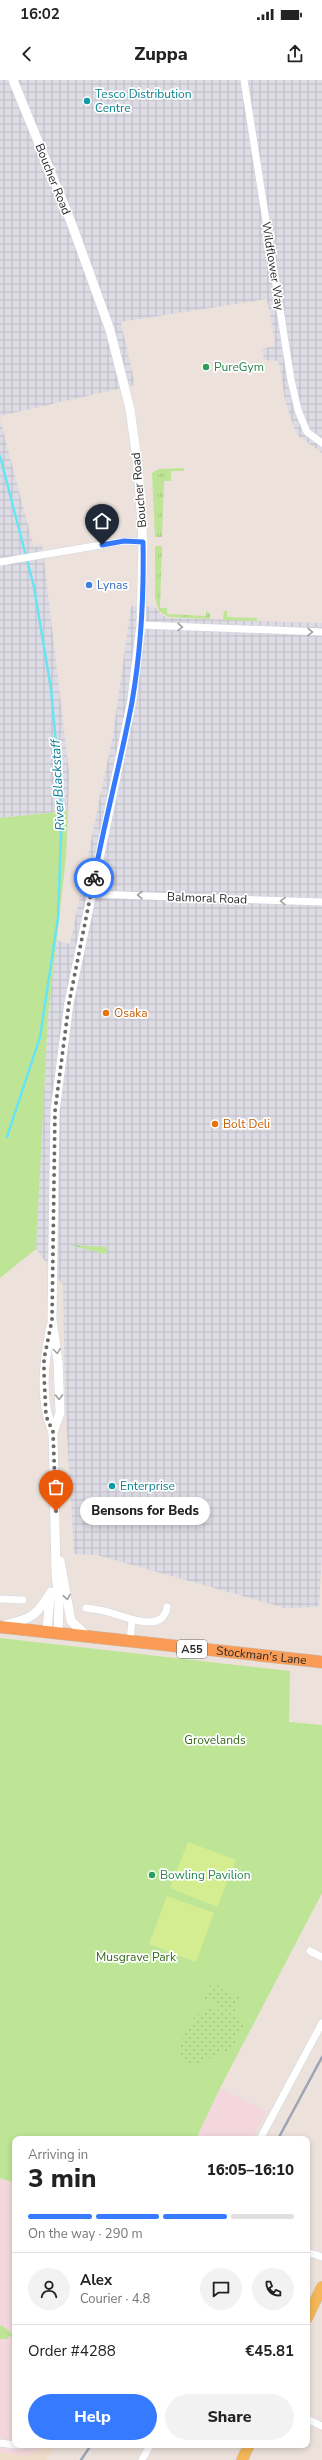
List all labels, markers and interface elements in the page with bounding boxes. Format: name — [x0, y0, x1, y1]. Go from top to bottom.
text: 16:02 — [20, 4, 60, 24]
text: Zuppa — [134, 42, 188, 66]
icon: back — [16, 43, 38, 65]
icon: share — [284, 43, 306, 65]
place label: Tesco Distribution Centre — [95, 86, 192, 116]
marker: Tesco Distribution Centre — [82, 96, 92, 106]
street label: Boucher Road — [31, 141, 75, 217]
street label: Wildflower Way — [258, 221, 288, 312]
place label: PureGym — [214, 359, 264, 375]
marker: PureGym — [201, 362, 211, 372]
street label: Boucher Road — [128, 452, 150, 528]
pin — [85, 504, 119, 545]
icon: home — [91, 510, 113, 532]
place label: Lynas — [97, 577, 128, 593]
marker: Lynas — [84, 580, 94, 590]
one-way arrow — [177, 623, 183, 632]
one-way arrow — [307, 628, 313, 636]
water label: River Blackstaff — [47, 737, 69, 831]
courier — [74, 858, 114, 898]
icon: bike — [83, 867, 105, 889]
street label: Balmoral Road — [167, 889, 247, 907]
one-way arrow — [137, 891, 143, 899]
one-way arrow — [280, 897, 286, 905]
place label: Osaka — [114, 1005, 148, 1021]
marker: Osaka — [101, 1008, 111, 1018]
place label: Bolt Deli — [223, 1116, 270, 1132]
marker: Bolt Deli — [210, 1119, 220, 1129]
one-way arrow — [52, 1348, 61, 1354]
one-way arrow — [55, 1394, 64, 1400]
pin — [39, 1470, 73, 1511]
icon: bag — [45, 1476, 67, 1498]
place label: Enterprise — [120, 1478, 175, 1494]
marker: Enterprise — [107, 1481, 117, 1491]
callout: Bensons for Beds — [80, 1497, 210, 1525]
text: Bensons for Beds — [91, 1502, 199, 1520]
one-way arrow — [62, 1594, 71, 1600]
road number: A55 — [177, 1640, 207, 1658]
street label: Stockman's Lane — [215, 1643, 308, 1668]
park label: Grovelands — [184, 1732, 246, 1748]
place label: Bowling Pavilion — [160, 1867, 250, 1883]
marker: Bowling Pavilion — [147, 1870, 157, 1880]
park label: Musgrave Park — [96, 1949, 177, 1965]
text: Arriving in — [28, 2146, 88, 2164]
text: 16:05–16:10 — [207, 2160, 294, 2180]
text: 3 min — [28, 2161, 96, 2196]
text: On the way · 290 m — [28, 2225, 143, 2243]
button: person — [28, 2268, 70, 2310]
button: chat — [200, 2268, 242, 2310]
button: phone — [252, 2268, 294, 2310]
text: Alex — [80, 2270, 112, 2290]
text: Courier · 4.8 — [80, 2290, 150, 2308]
text: Order #4288 — [28, 2341, 116, 2361]
text: €45.81 — [245, 2341, 294, 2361]
button: Help — [28, 2394, 157, 2440]
button: Share — [165, 2394, 294, 2440]

